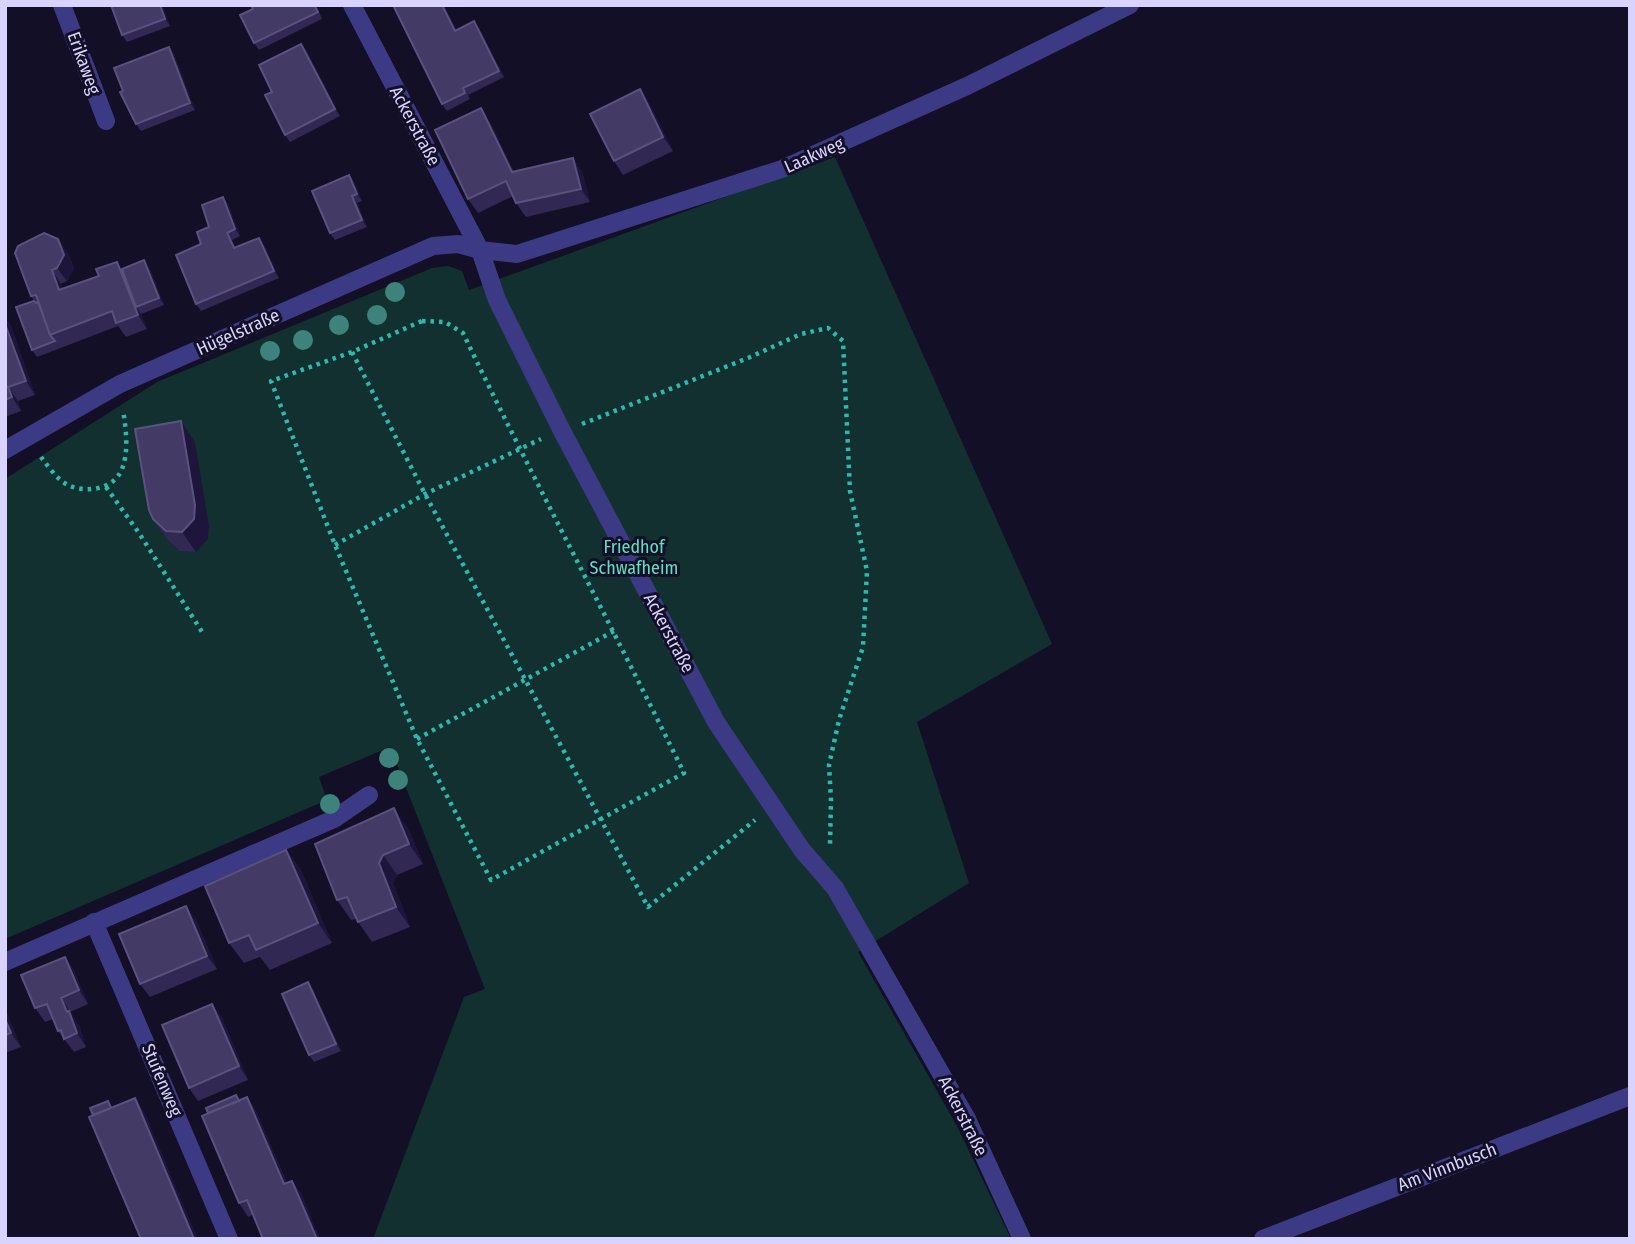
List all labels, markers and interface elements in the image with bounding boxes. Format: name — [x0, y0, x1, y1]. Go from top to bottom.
street label: Erikaweg — [63, 29, 106, 98]
street label: Ackerstraße — [385, 82, 445, 170]
street label: Laakweg — [781, 132, 848, 178]
street label: Hügelstraße — [193, 304, 283, 360]
park label: Friedhof Schwafheim — [590, 536, 678, 579]
street label: Ackerstraße — [639, 589, 699, 677]
street label: Stufenweg — [137, 1040, 187, 1120]
street label: Ackerstraße — [933, 1072, 993, 1160]
street label: Am Vinnbusch — [1394, 1138, 1500, 1196]

